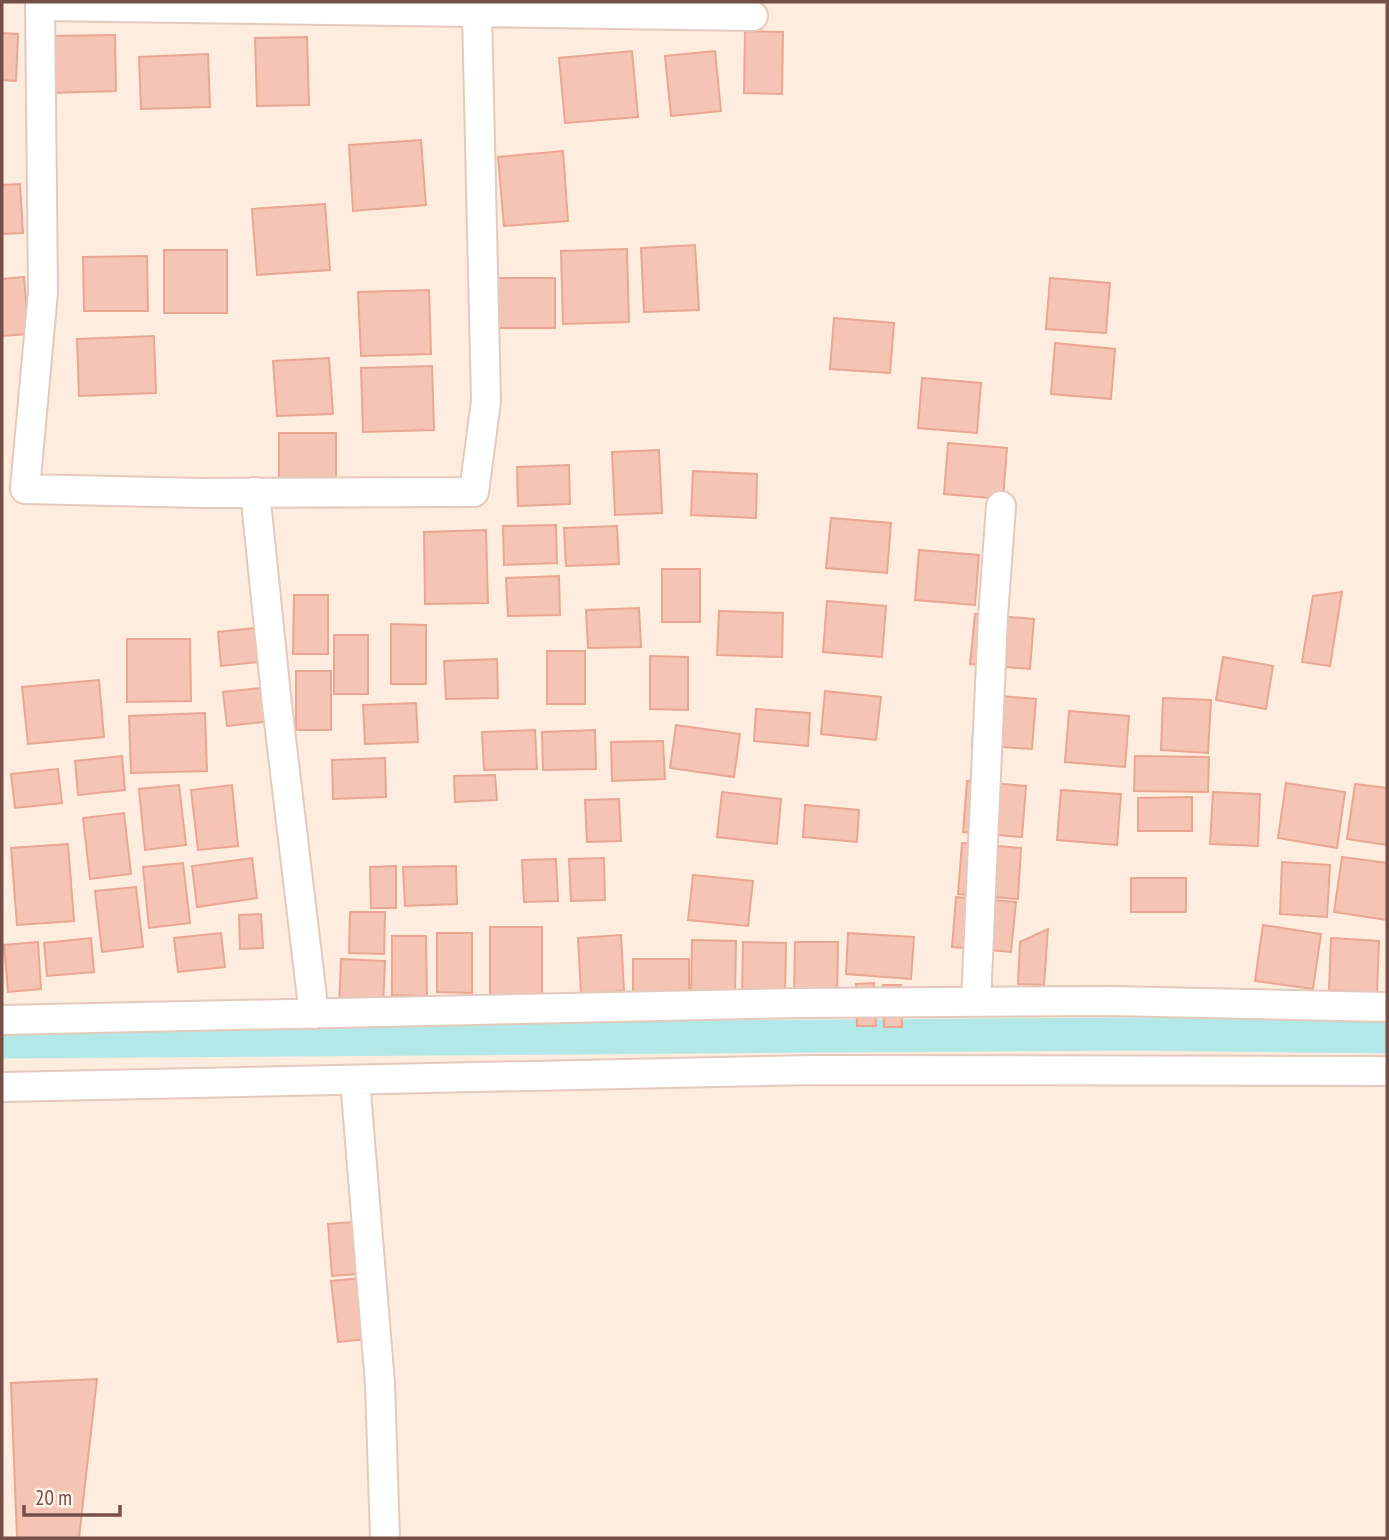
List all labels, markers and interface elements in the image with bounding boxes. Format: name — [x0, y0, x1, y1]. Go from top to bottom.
scale bar — [24, 1474, 121, 1518]
text: 20 m — [35, 1484, 72, 1511]

